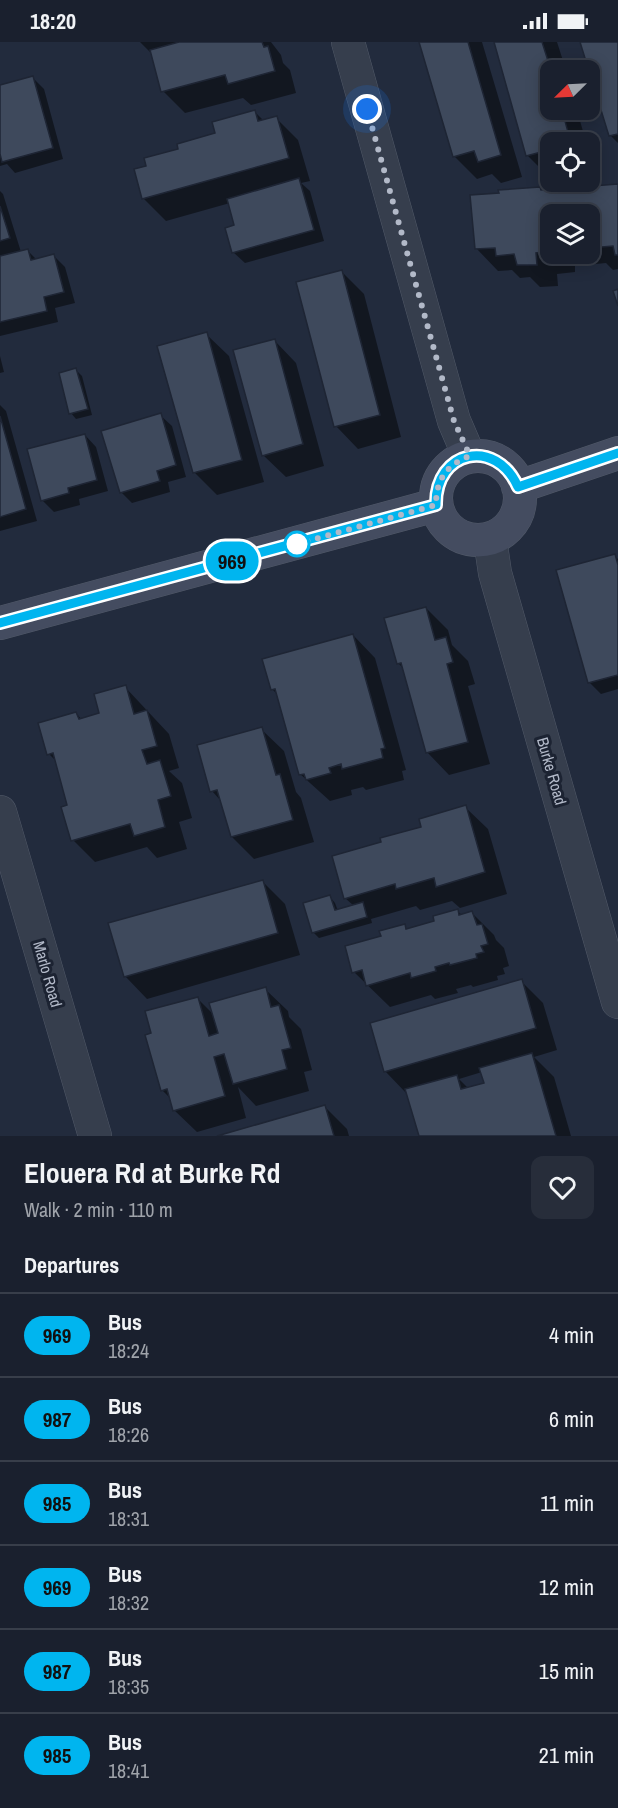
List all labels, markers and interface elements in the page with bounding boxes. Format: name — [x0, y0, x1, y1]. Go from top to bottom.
text: 18:20 — [30, 6, 76, 36]
north arrow — [540, 60, 600, 120]
map controls — [540, 60, 600, 264]
your location — [352, 94, 382, 124]
button: locate — [540, 132, 600, 192]
button: layers — [540, 204, 600, 264]
unlabelled marker — [284, 531, 310, 557]
line badge: 969 — [198, 542, 266, 580]
text: 969 — [218, 547, 246, 576]
street label: Burke Road — [532, 735, 572, 807]
street label: Marlo Road — [28, 938, 68, 1010]
text: Elouera Rd at Burke Rd — [24, 1154, 280, 1192]
button: heart — [531, 1156, 594, 1219]
text: Walk · 2 min · 110 m — [24, 1196, 173, 1223]
text: Departures — [24, 1250, 119, 1280]
text: Bus — [108, 1307, 142, 1337]
text: 4 min — [549, 1320, 594, 1350]
text: 969 — [43, 1321, 71, 1350]
text: 18:24 — [108, 1337, 149, 1364]
text: Bus — [108, 1391, 142, 1421]
text: 6 min — [549, 1404, 594, 1434]
text: 987 — [43, 1405, 71, 1434]
text: 18:26 — [108, 1421, 149, 1448]
text: Bus — [108, 1475, 142, 1505]
text: 11 min — [540, 1488, 594, 1518]
text: 985 — [43, 1489, 71, 1518]
text: 18:31 — [108, 1505, 149, 1532]
text: Bus — [108, 1559, 142, 1589]
text: 12 min — [539, 1572, 594, 1602]
text: 969 — [43, 1573, 71, 1602]
text: 18:32 — [108, 1589, 149, 1616]
text: Bus — [108, 1643, 142, 1673]
text: 15 min — [539, 1656, 594, 1686]
text: 987 — [43, 1657, 71, 1686]
text: 18:35 — [108, 1673, 149, 1700]
text: Bus — [108, 1727, 142, 1757]
text: 21 min — [539, 1740, 594, 1770]
text: 985 — [43, 1741, 71, 1770]
text: 18:41 — [108, 1757, 149, 1784]

